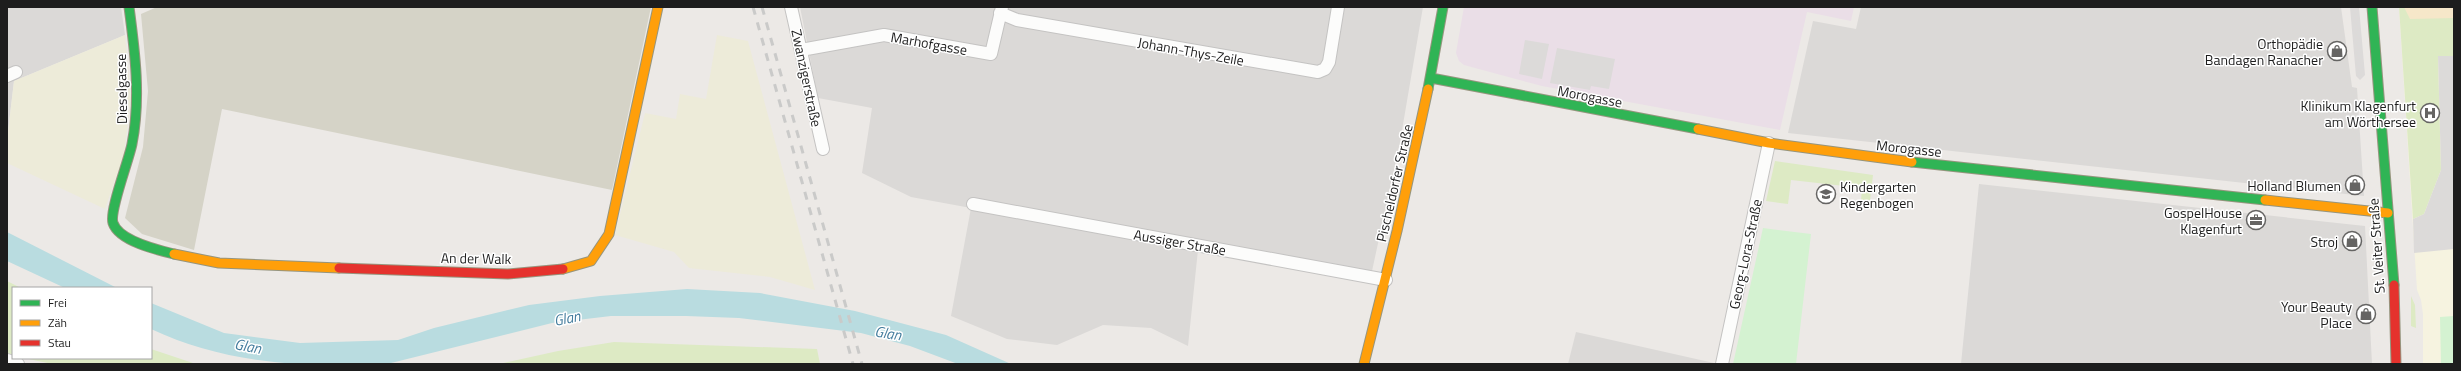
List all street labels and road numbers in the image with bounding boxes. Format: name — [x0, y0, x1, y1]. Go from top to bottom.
street label: Marhofgasse — [889, 26, 969, 60]
street label: Zwanzigerstraße — [786, 27, 828, 129]
street label: Johann-Thys-Zeile — [1136, 31, 1246, 71]
street label: Dieselgasse — [110, 54, 132, 124]
street label: Morogasse — [1556, 79, 1624, 113]
street label: Pischeldorfer Straße — [1370, 122, 1418, 244]
street label: Morogasse — [1875, 134, 1943, 162]
street label: Georg-Lora-Straße — [1723, 197, 1767, 311]
street label: St. Veiter Straße — [2362, 198, 2390, 294]
street label: Aussiger Straße — [1132, 224, 1228, 260]
street label: An der Walk — [441, 247, 512, 269]

